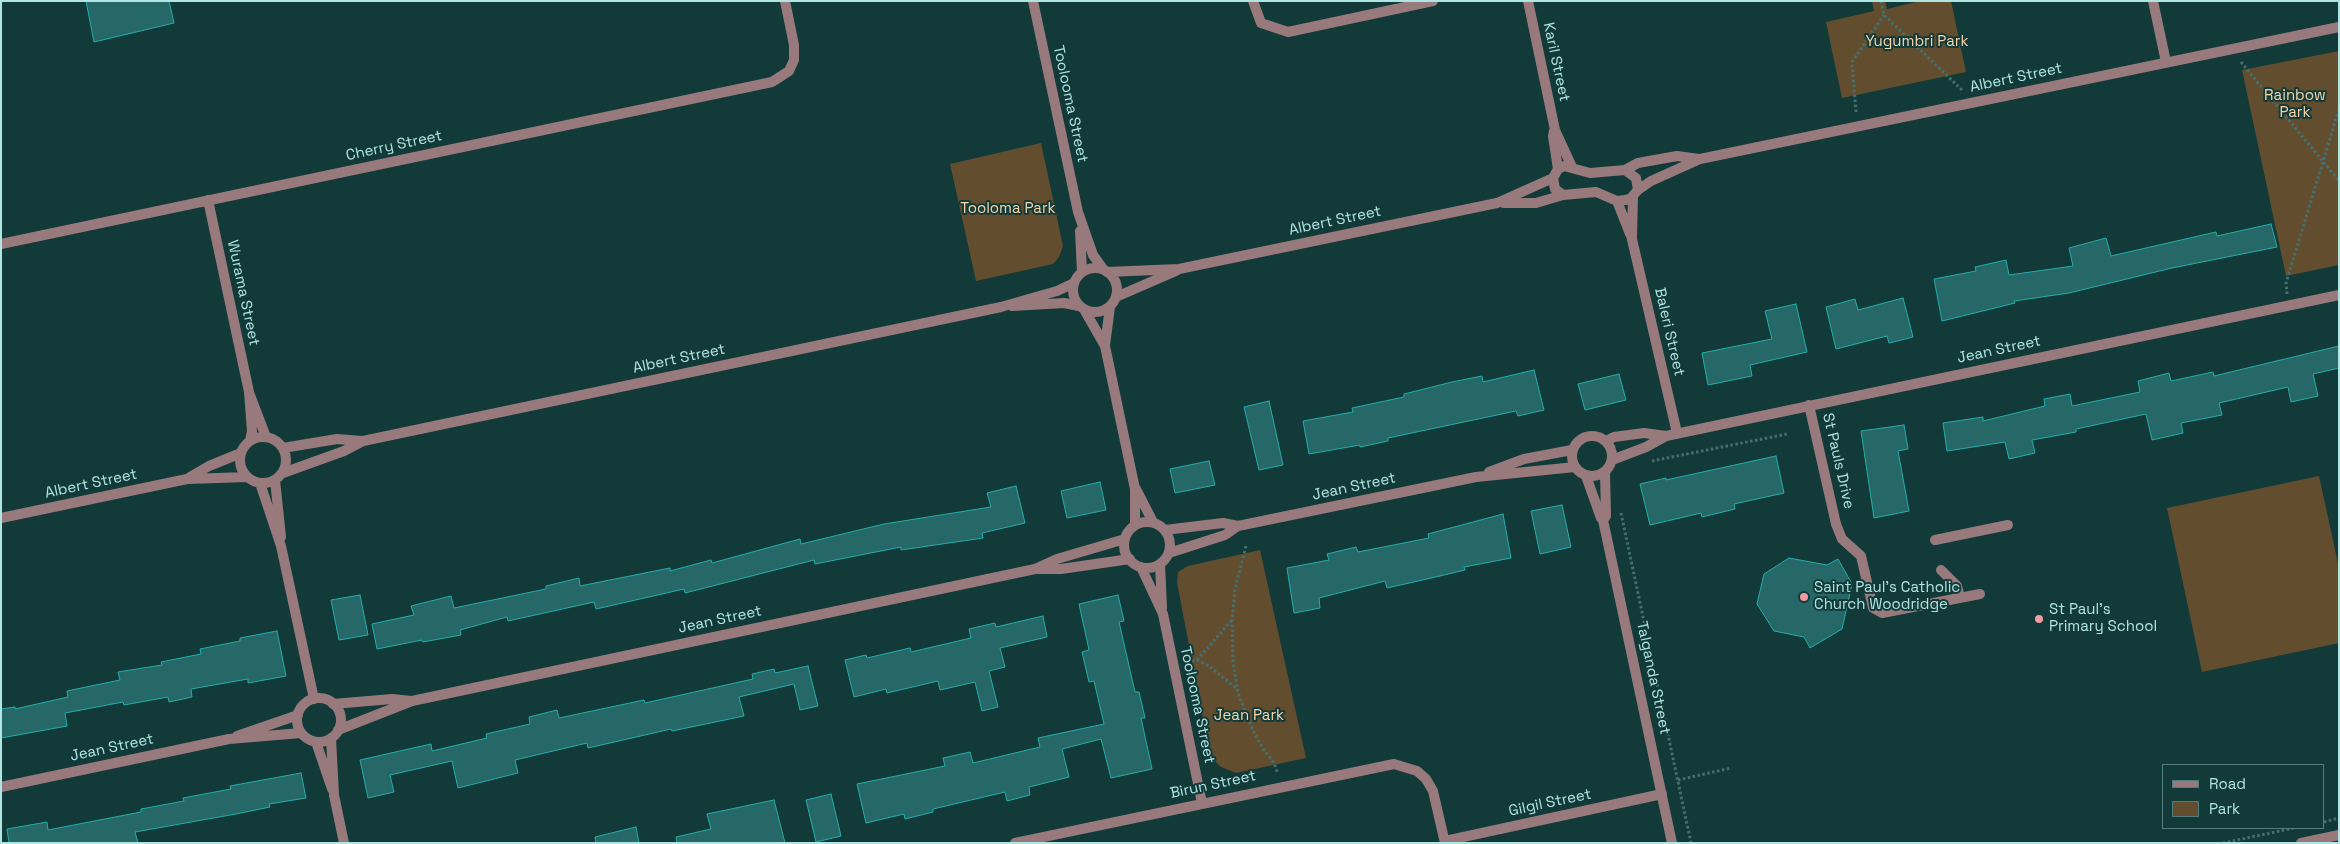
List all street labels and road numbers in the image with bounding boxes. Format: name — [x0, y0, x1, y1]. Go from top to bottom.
street label: Karil Street — [1539, 21, 1573, 103]
street label: Toolooma Street — [1049, 44, 1091, 164]
street label: Albert Street — [1968, 59, 2064, 97]
street label: Cherry Street — [344, 127, 444, 165]
street label: Albert Street — [1287, 202, 1383, 240]
street label: Wurama Street — [223, 239, 263, 347]
street label: Baleri Street — [1650, 286, 1688, 378]
street label: Jean Street — [1956, 332, 2042, 368]
street label: Albert Street — [631, 340, 727, 378]
street label: St Pauls Drive — [1818, 411, 1858, 511]
street label: Albert Street — [43, 465, 139, 503]
street label: Jean Street — [1311, 469, 1397, 505]
street label: Jean Street — [677, 602, 763, 638]
street label: Talganda Street — [1632, 620, 1674, 736]
street label: Toolooma Street — [1176, 645, 1218, 765]
street label: Jean Street — [69, 730, 155, 766]
street label: Birun Street — [1168, 767, 1258, 803]
street label: Gilgil Street — [1507, 785, 1593, 821]

